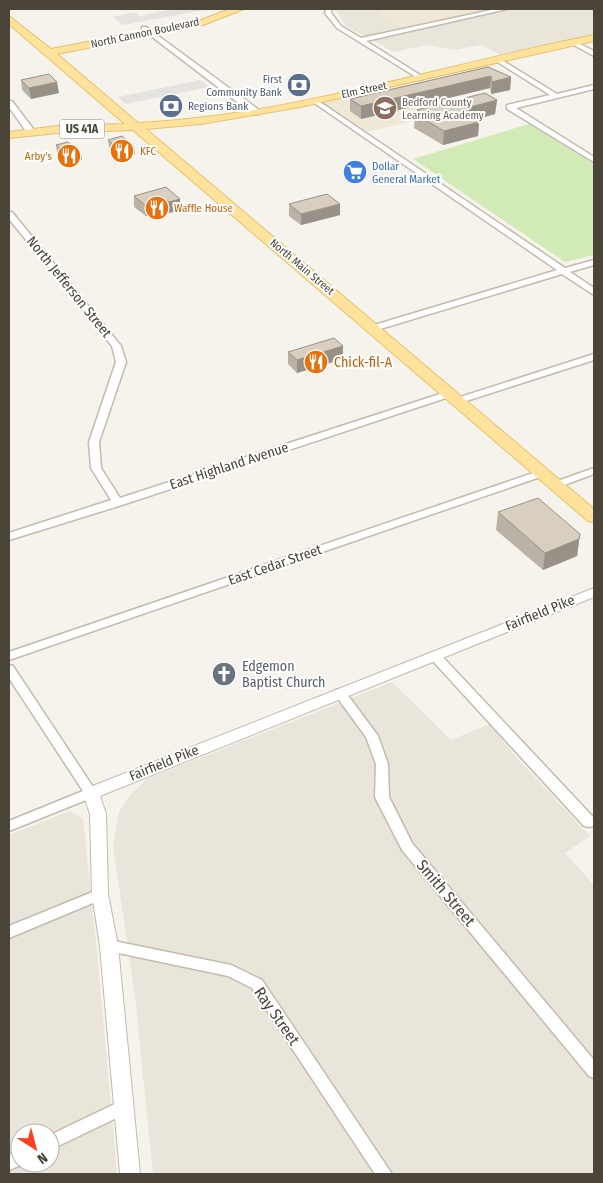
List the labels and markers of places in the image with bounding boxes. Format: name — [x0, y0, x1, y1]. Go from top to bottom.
bank icon: First Community Bank — [286, 72, 312, 98]
place label: First Community Bank — [206, 73, 283, 99]
bank icon: Regions Bank — [158, 93, 184, 119]
school or university icon: Bedford County Learning Academy — [372, 95, 398, 121]
place label: Bedford County Learning Academy — [402, 96, 484, 122]
place label: Regions Bank — [188, 100, 249, 113]
restaurant icon: KFC — [109, 138, 135, 164]
restaurant icon: Arby's — [56, 143, 82, 169]
place label: KFC — [140, 145, 156, 158]
place label: Arby's — [25, 150, 52, 163]
supermarket icon: Dollar General Market — [342, 159, 368, 185]
place label: Dollar General Market — [372, 160, 441, 186]
restaurant icon: Waffle House — [144, 195, 170, 221]
place label: Waffle House — [174, 202, 233, 215]
restaurant icon: Chick-fil-A — [303, 349, 329, 375]
place label: Chick-fil-A — [334, 354, 393, 371]
place label: Edgemon Baptist Church — [242, 658, 325, 691]
church icon: Edgemon Baptist Church — [211, 661, 237, 687]

